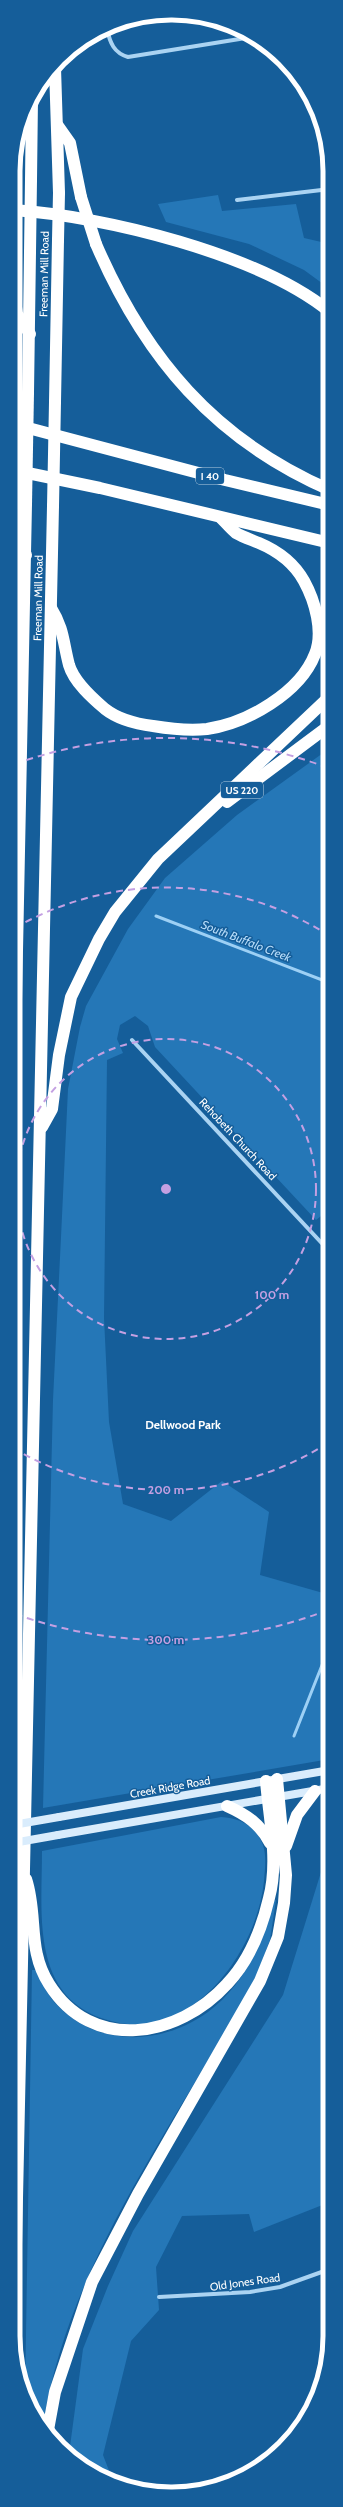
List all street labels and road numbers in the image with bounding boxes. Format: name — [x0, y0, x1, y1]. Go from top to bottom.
street label: Freeman Mill Road — [36, 231, 52, 317]
road number: I 40 — [196, 468, 224, 484]
street label: Freeman Mill Road — [30, 555, 46, 641]
road number: US 220 — [221, 782, 263, 798]
street label: Rehobeth Church Road — [196, 1095, 280, 1183]
street label: Creek Ridge Road — [129, 1773, 211, 1801]
street label: Old Jones Road — [209, 2270, 281, 2294]

